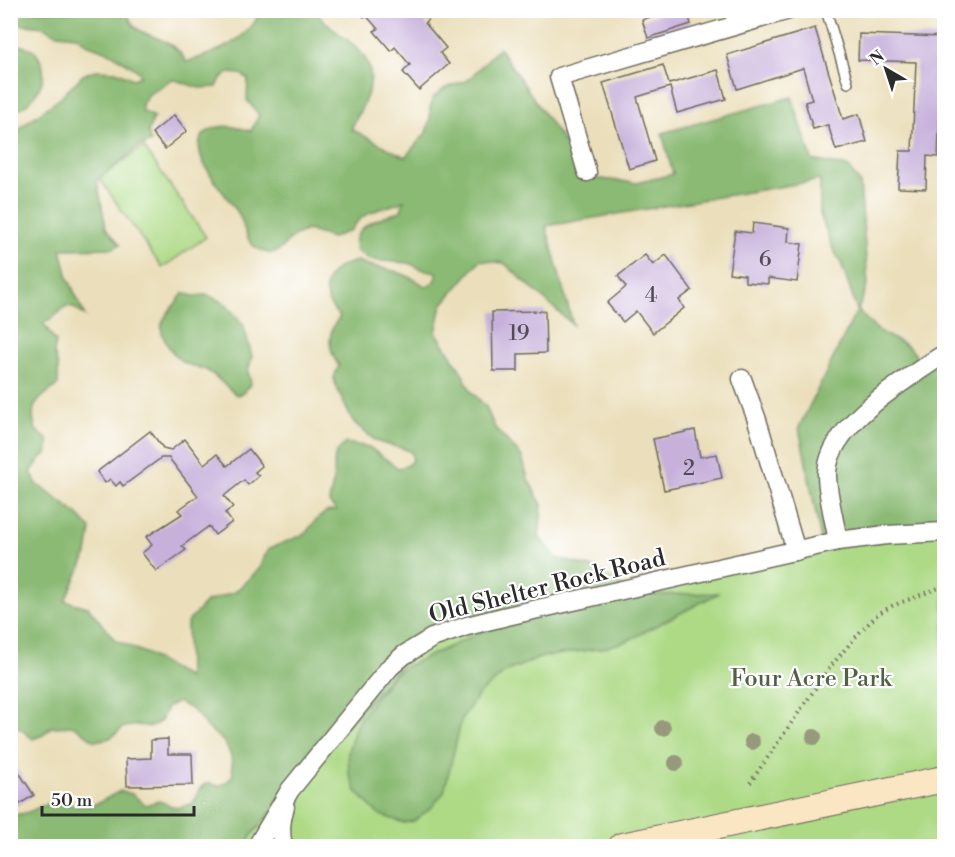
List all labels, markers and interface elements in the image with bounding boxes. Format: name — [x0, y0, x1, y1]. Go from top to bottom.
north arrow — [856, 39, 916, 99]
text: N — [866, 46, 889, 70]
house number: 6 — [759, 247, 772, 273]
house number: 4 — [645, 283, 657, 309]
house number: 19 — [508, 321, 530, 347]
house number: 2 — [683, 456, 695, 482]
street label: Old Shelter Rock Road — [426, 543, 669, 631]
park label: Four Acre Park — [730, 664, 893, 694]
scale bar — [42, 779, 194, 817]
text: 50 m — [51, 789, 93, 812]

